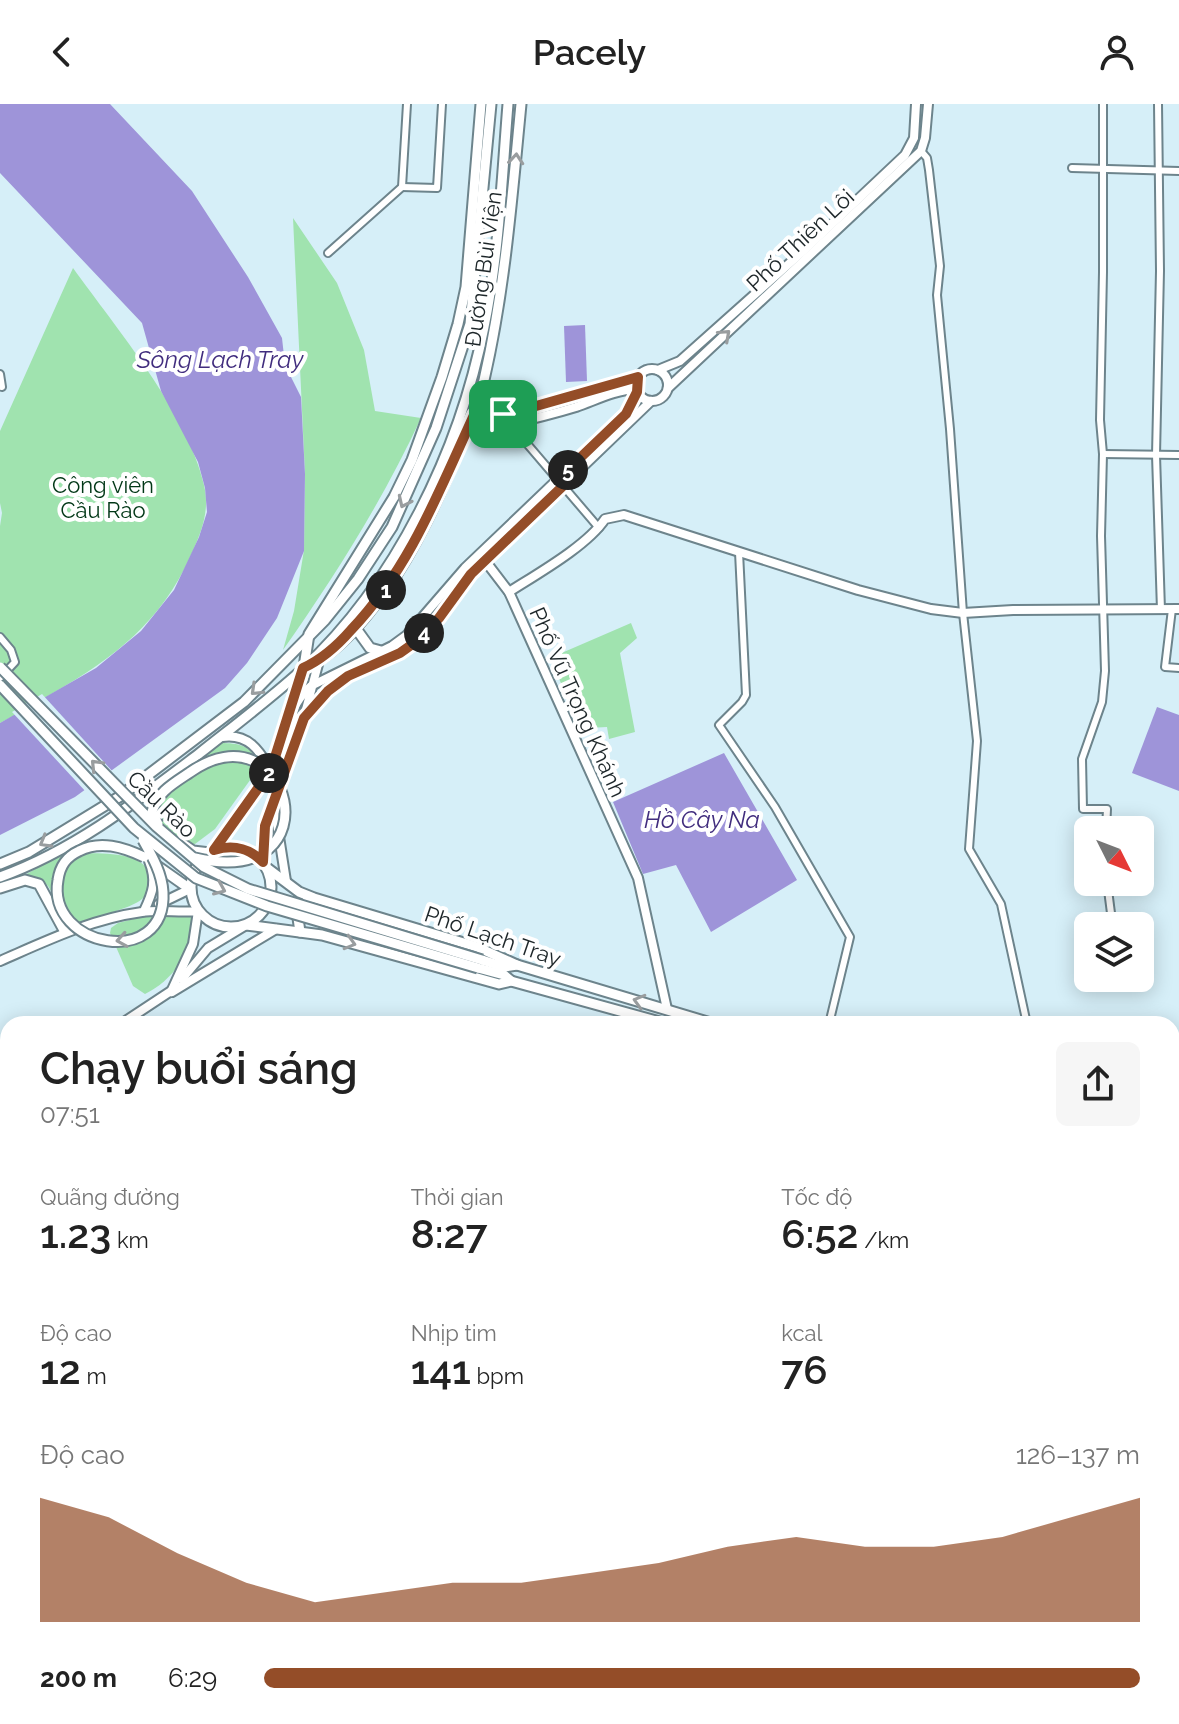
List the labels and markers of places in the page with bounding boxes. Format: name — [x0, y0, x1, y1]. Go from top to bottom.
pin — [469, 380, 537, 448]
pin: 5 — [548, 450, 588, 490]
pin: 1 — [366, 570, 406, 610]
pin: 4 — [404, 613, 444, 653]
pin: 2 — [249, 753, 289, 793]

